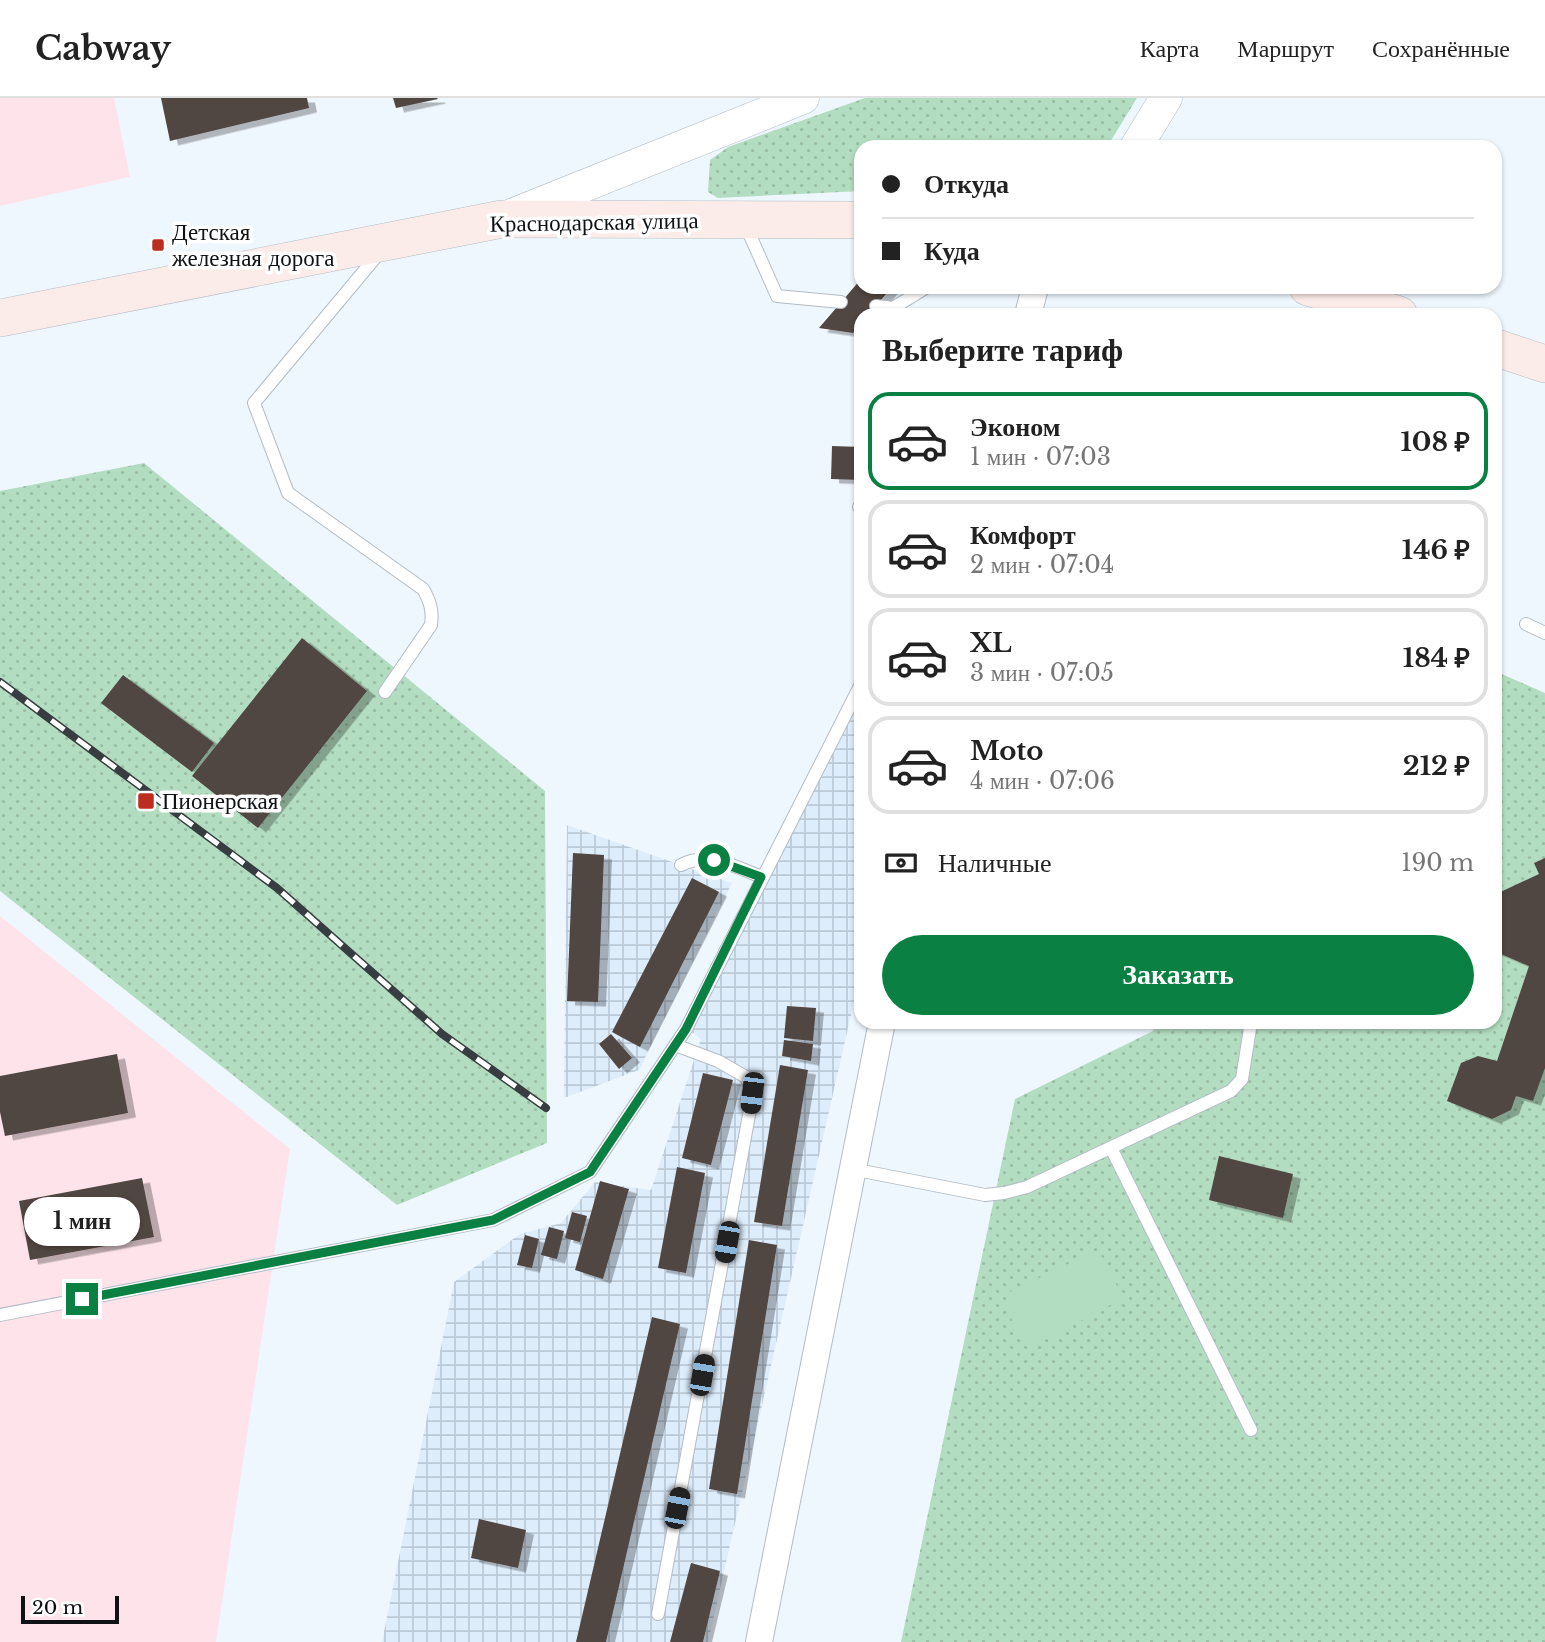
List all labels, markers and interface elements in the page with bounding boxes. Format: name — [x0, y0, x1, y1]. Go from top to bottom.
text: Cabway — [35, 28, 171, 69]
text: Карта — [1140, 34, 1199, 63]
text: Маршрут — [1237, 34, 1334, 63]
text: Сохранённые — [1372, 34, 1510, 63]
text: Откуда — [924, 168, 1009, 200]
street label: Краснодарская улица — [489, 206, 699, 238]
place label: Детская железная дорога — [171, 218, 334, 272]
text: Куда — [924, 235, 980, 267]
marker: Детская железная дорога — [150, 237, 166, 253]
text: Выберите тариф — [882, 330, 1123, 370]
icon: car — [886, 410, 949, 473]
text: Эконом — [970, 411, 1060, 443]
text: 108 ₽ — [1400, 426, 1470, 458]
text: 1 мин · 07:03 — [970, 443, 1111, 471]
icon: car — [886, 518, 949, 581]
text: Комфорт — [970, 519, 1076, 551]
text: 146 ₽ — [1402, 534, 1470, 566]
text: 2 мин · 07:04 — [970, 551, 1114, 579]
icon: car — [886, 626, 949, 689]
text: XL — [970, 627, 1012, 659]
text: 184 ₽ — [1403, 642, 1470, 674]
text: 3 мин · 07:05 — [970, 659, 1114, 687]
icon: car — [886, 734, 949, 797]
text: Moto — [970, 735, 1043, 767]
text: 212 ₽ — [1403, 750, 1470, 782]
text: 4 мин · 07:06 — [970, 767, 1115, 795]
place label: Пионерская — [162, 787, 279, 815]
marker: Пионерская — [136, 791, 156, 811]
route start — [698, 844, 730, 876]
icon: cash — [882, 844, 920, 882]
text: Наличные — [938, 847, 1051, 879]
text: 190 m — [1401, 849, 1474, 877]
button: Заказать — [882, 935, 1474, 1015]
car — [740, 1071, 765, 1115]
callout: 1 мин — [24, 1198, 140, 1246]
text: 1 мин — [53, 1207, 111, 1235]
car — [714, 1219, 741, 1265]
route end — [66, 1283, 98, 1315]
car — [689, 1352, 716, 1398]
car — [663, 1485, 692, 1531]
scale bar — [21, 1593, 119, 1625]
text: 20 m — [32, 1596, 83, 1619]

